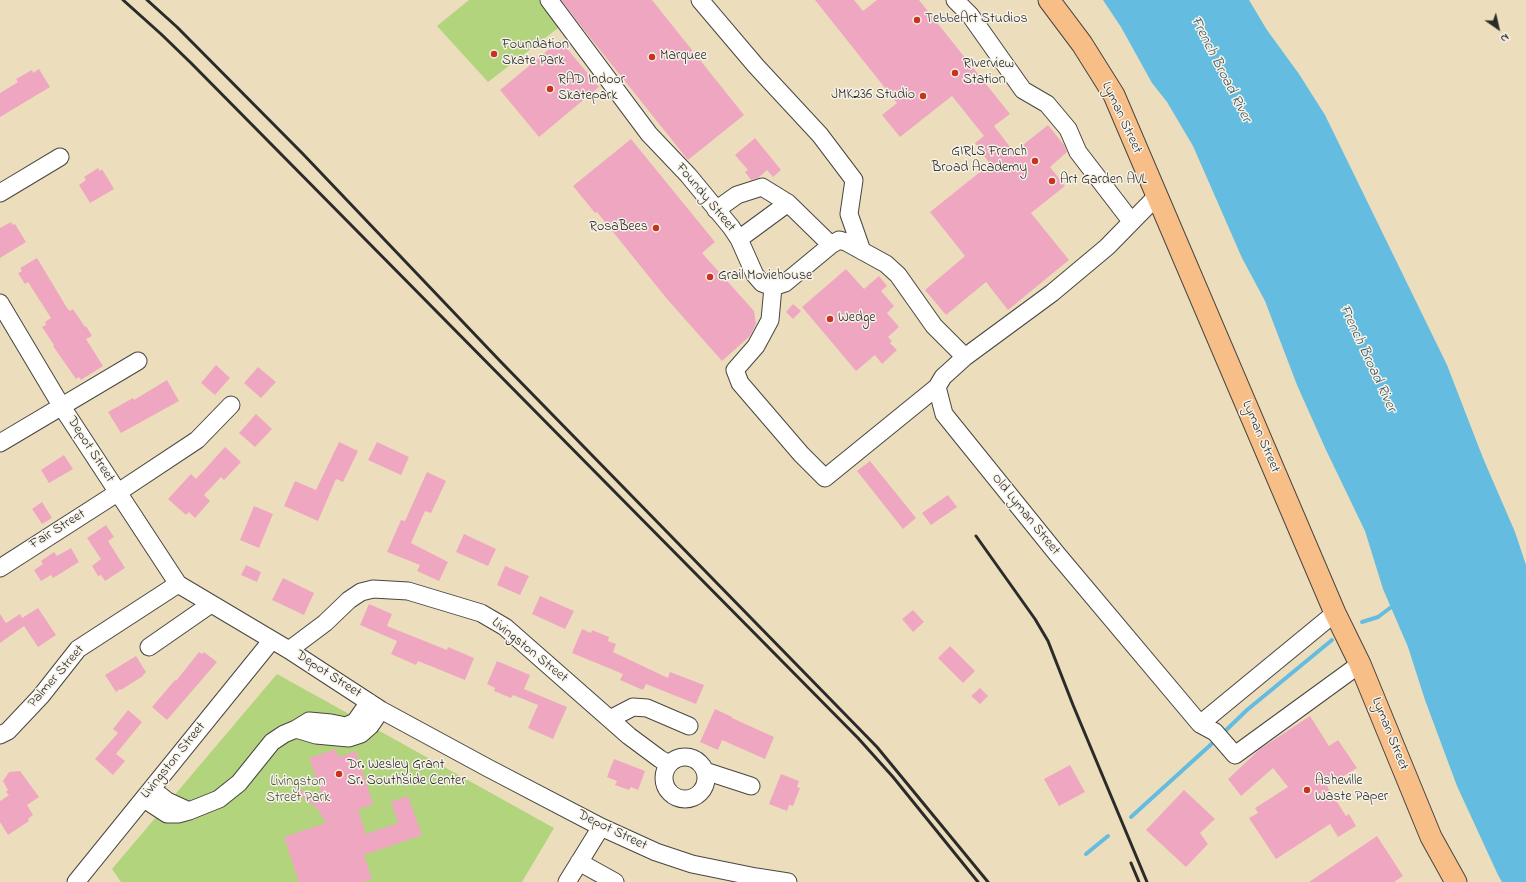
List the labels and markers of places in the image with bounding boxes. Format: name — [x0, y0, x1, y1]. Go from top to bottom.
place label: TebbeArt Studios — [925, 12, 1028, 28]
marker: TebbeArt Studios — [912, 15, 922, 25]
place label: Foundation Skate Park — [502, 38, 569, 70]
marker: Foundation Skate Park — [489, 49, 499, 59]
place label: Marquee — [660, 49, 707, 65]
marker: Marquee — [647, 52, 657, 62]
place label: RIverview Station — [963, 57, 1014, 90]
marker: RIverview Station — [950, 68, 960, 78]
place label: RAD Indoor Skatepark — [558, 73, 625, 106]
marker: RAD Indoor Skatepark — [545, 84, 555, 94]
place label: JMK236 Studio — [831, 88, 915, 104]
marker: JMK236 Studio — [918, 91, 928, 101]
place label: GIRLS French Broad Academy — [932, 145, 1027, 178]
marker: GIRLS French Broad Academy — [1030, 156, 1040, 166]
place label: Art Garden AVL — [1060, 173, 1147, 189]
marker: Art Garden AVL — [1047, 176, 1057, 186]
place label: RosaBees — [589, 220, 648, 236]
marker: RosaBees — [651, 223, 661, 233]
place label: Grail Moviehouse — [718, 269, 812, 285]
marker: Grail Moviehouse — [705, 272, 715, 282]
place label: Wedge — [838, 311, 876, 327]
marker: Wedge — [825, 314, 835, 324]
place label: Dr. Wesley Grant Sr. Southside Center — [347, 758, 466, 790]
marker: Dr. Wesley Grant Sr. Southside Center — [334, 769, 344, 779]
place label: Asheville Waste Paper — [1315, 774, 1388, 806]
marker: Asheville Waste Paper — [1302, 785, 1312, 795]

